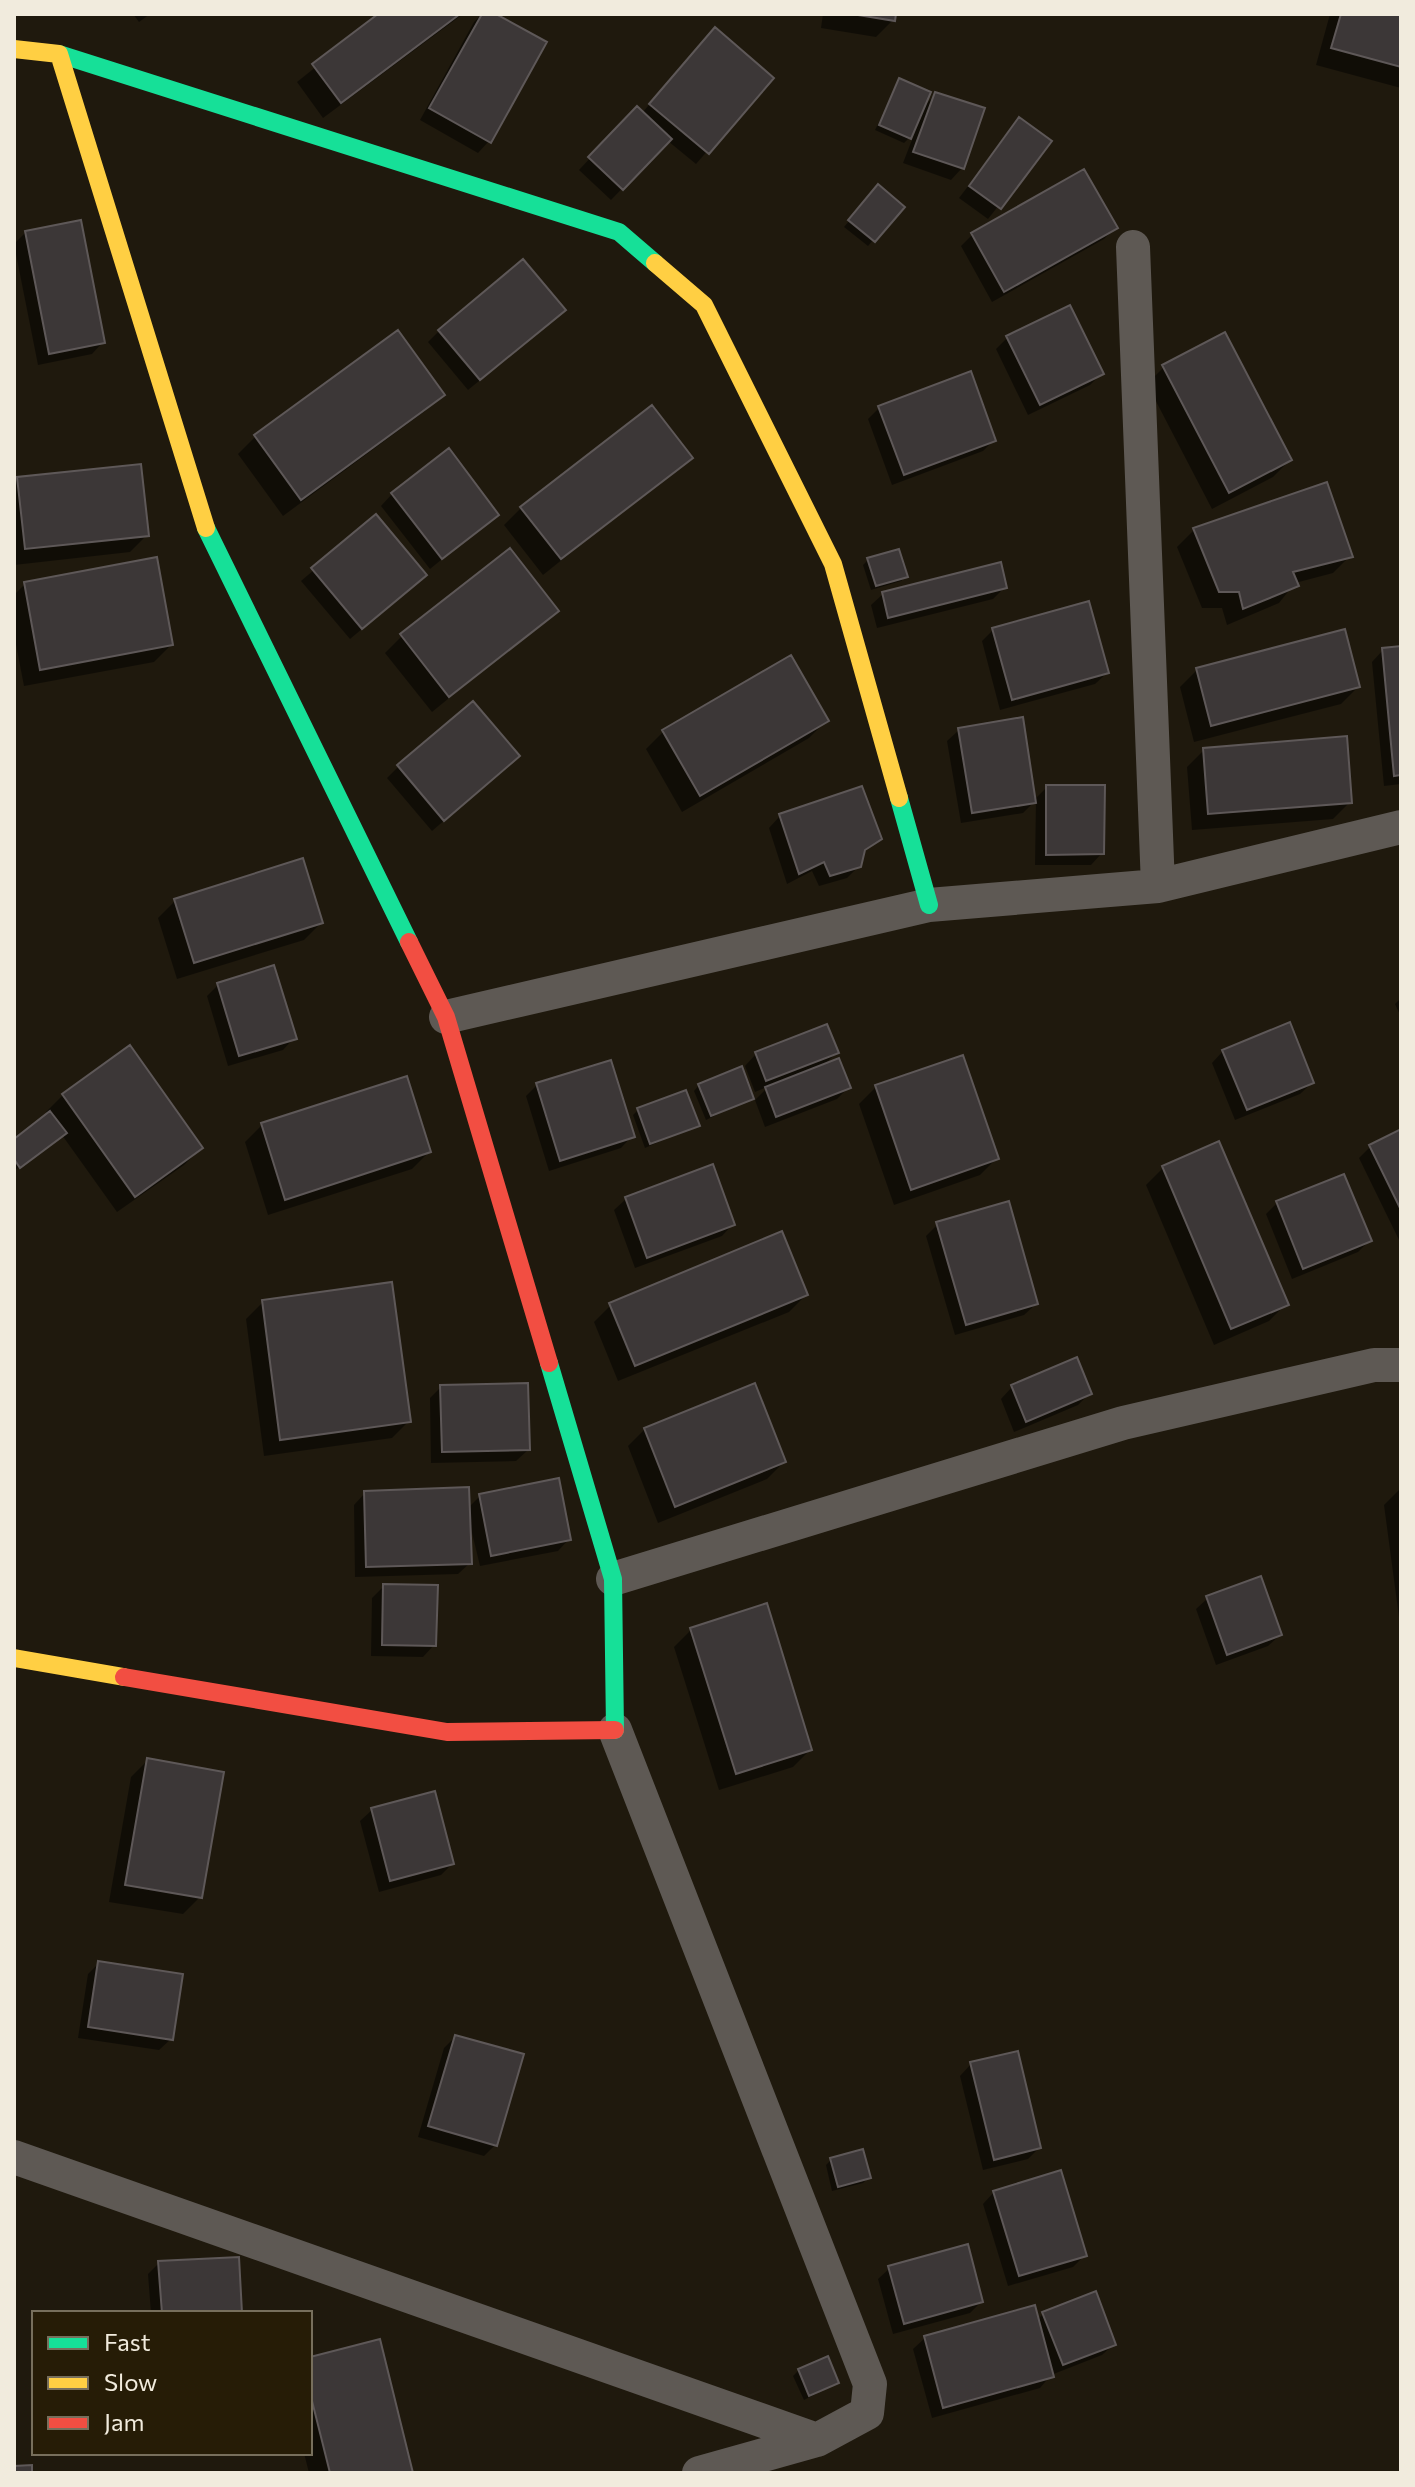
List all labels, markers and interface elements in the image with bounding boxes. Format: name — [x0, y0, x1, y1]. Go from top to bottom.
legend — [32, 2311, 312, 2455]
text: Fast — [104, 2327, 151, 2356]
text: Slow — [104, 2367, 157, 2396]
text: Jam — [104, 2407, 144, 2436]

